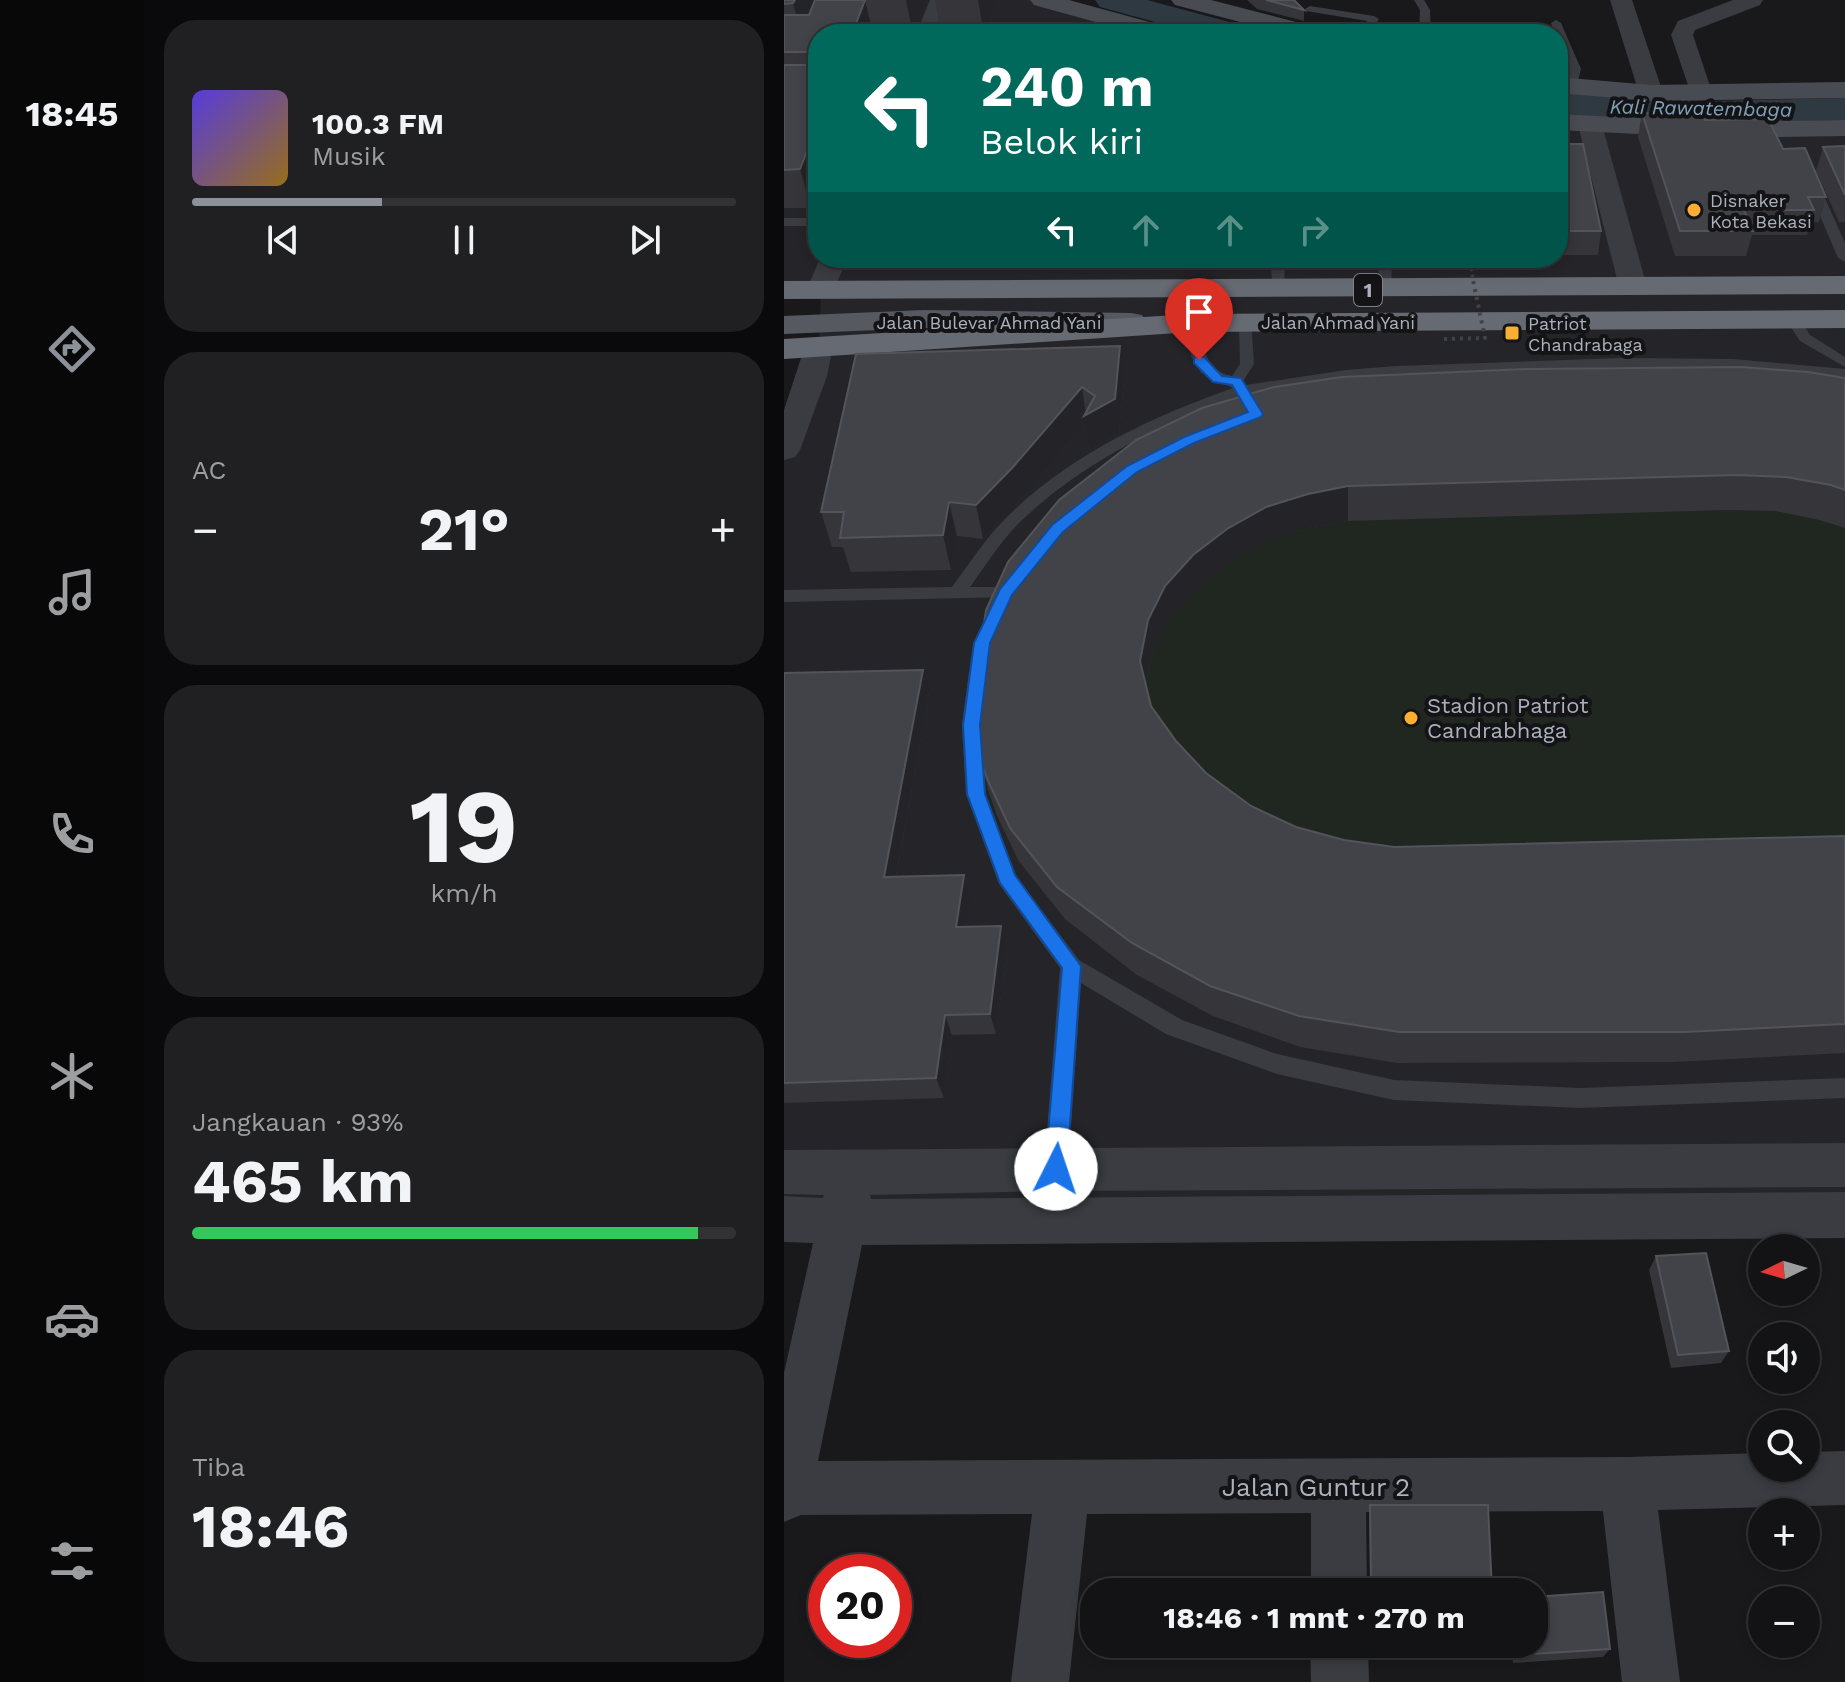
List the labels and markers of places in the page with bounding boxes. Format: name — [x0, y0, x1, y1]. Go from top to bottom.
place label: Disnaker Kota Bekasi — [1710, 190, 1812, 232]
marker: Disnaker Kota Bekasi — [1685, 201, 1703, 219]
pin — [1165, 278, 1233, 360]
place label: Patriot Chandrabaga — [1528, 313, 1643, 355]
marker: Patriot Chandrabaga — [1503, 324, 1521, 342]
place label: Stadion Patriot Candrabhaga — [1427, 693, 1588, 743]
marker: Stadion Patriot Candrabhaga — [1402, 709, 1420, 727]

